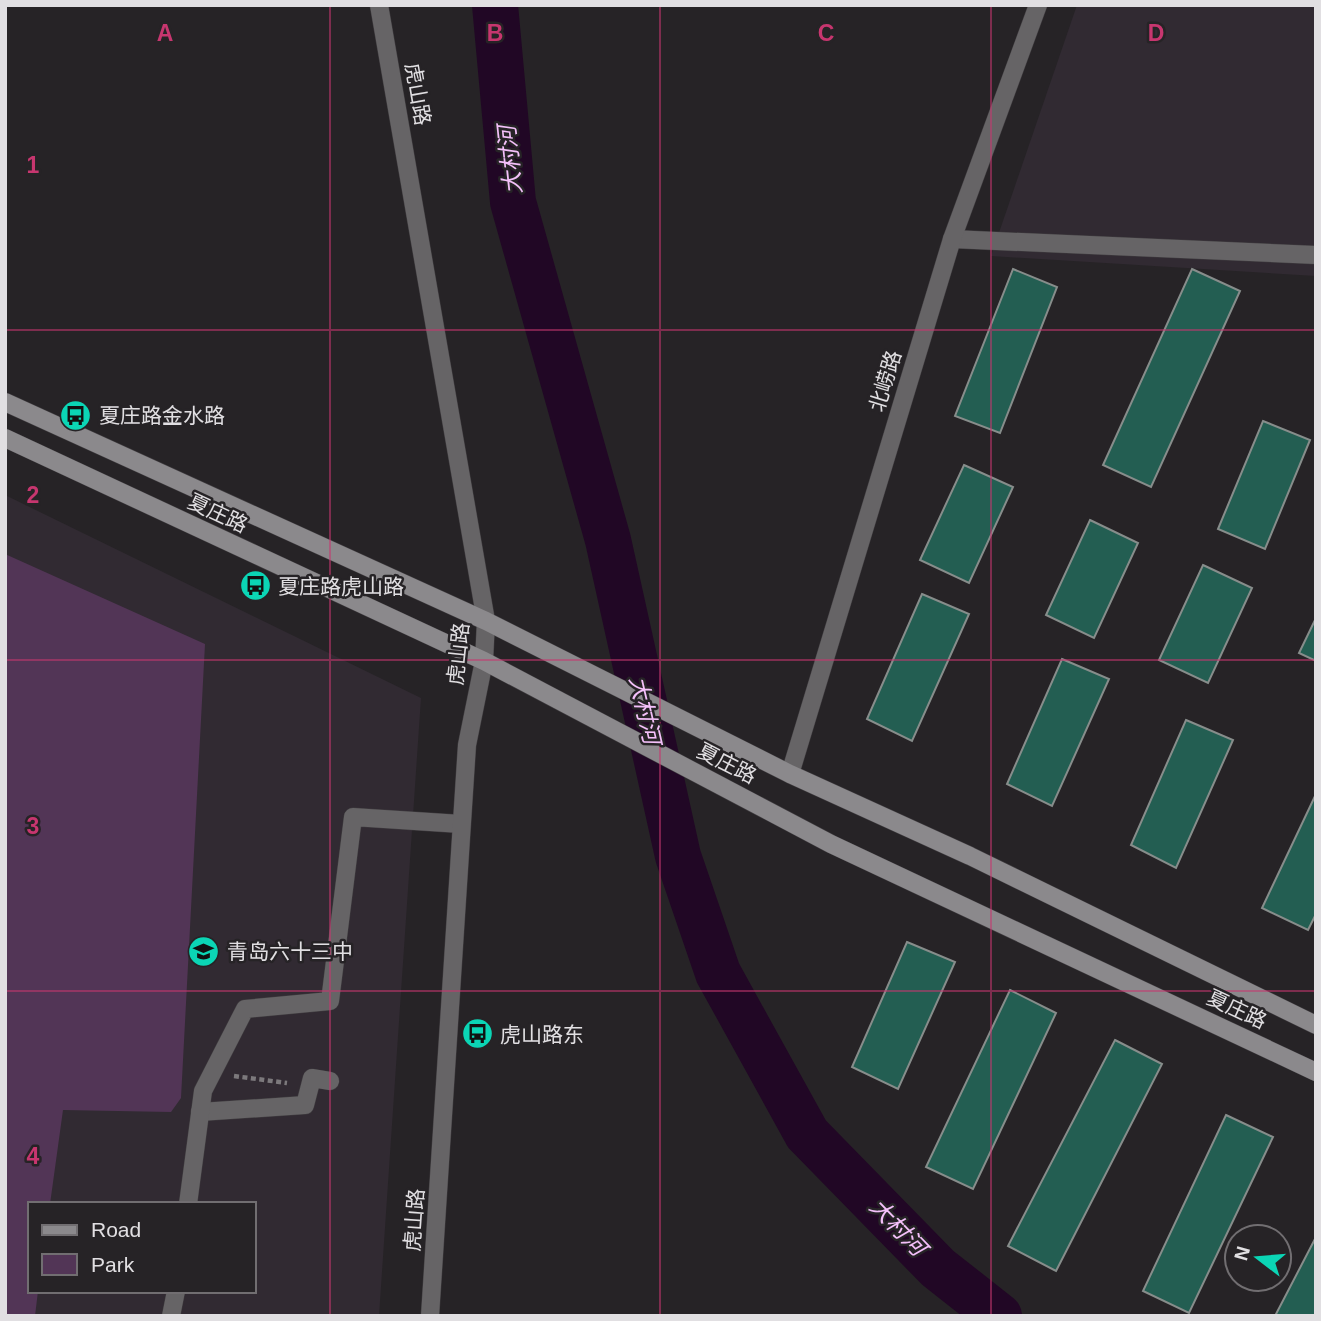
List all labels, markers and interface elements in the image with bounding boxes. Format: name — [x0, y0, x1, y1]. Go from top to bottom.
text: A — [157, 20, 173, 46]
text: B — [487, 20, 503, 46]
text: C — [818, 20, 834, 46]
text: D — [1148, 20, 1164, 46]
street label: 虎山路 — [401, 61, 435, 127]
water label: 大村河 — [493, 120, 527, 196]
text: 1 — [27, 152, 40, 178]
street label: 北崂路 — [865, 348, 905, 414]
bus stop icon: 夏庄路金水路 — [59, 398, 93, 432]
place label: 夏庄路金水路 — [99, 404, 225, 427]
text: 2 — [27, 482, 39, 508]
street label: 夏庄路 — [185, 489, 251, 537]
bus stop icon: 夏庄路虎山路 — [238, 569, 272, 603]
place label: 夏庄路虎山路 — [278, 575, 404, 598]
street label: 虎山路 — [443, 621, 473, 687]
water label: 大村河 — [625, 673, 666, 750]
street label: 夏庄路 — [694, 738, 760, 788]
text: 3 — [27, 813, 39, 839]
school or university icon: 青岛六十三中 — [187, 934, 221, 968]
place label: 青岛六十三中 — [227, 940, 353, 963]
street label: 夏庄路 — [1204, 985, 1270, 1033]
bus stop icon: 虎山路东 — [460, 1017, 494, 1051]
place label: 虎山路东 — [500, 1023, 584, 1046]
text: 4 — [27, 1143, 40, 1169]
street label: 虎山路 — [400, 1188, 428, 1252]
water label: 大村河 — [865, 1193, 934, 1264]
legend — [28, 1202, 256, 1293]
text: Road — [91, 1218, 141, 1241]
north arrow — [1223, 1223, 1293, 1293]
text: N — [1230, 1244, 1254, 1263]
text: Park — [91, 1253, 135, 1276]

